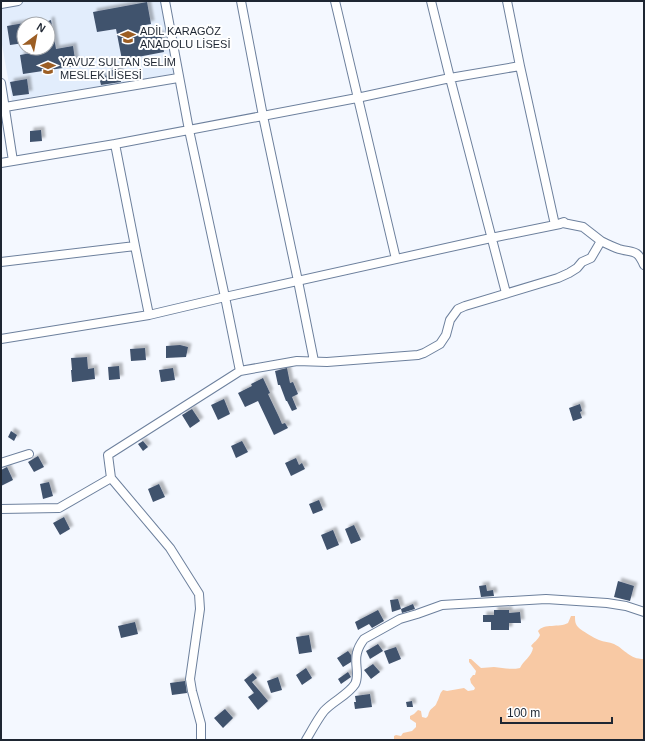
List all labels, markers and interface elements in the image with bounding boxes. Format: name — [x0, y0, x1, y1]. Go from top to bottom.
north arrow — [16, 16, 56, 56]
text: N — [35, 20, 48, 35]
place label: ADİL KARAGÖZ ANADOLU LİSESİ — [140, 25, 230, 50]
school or university icon: ADİL KARAGÖZ ANADOLU LİSESİ — [119, 28, 137, 46]
place label: YAVUZ SULTAN SELİM MESLEK LİSESİ — [60, 56, 176, 81]
school or university icon: YAVUZ SULTAN SELİM MESLEK LİSESİ — [39, 59, 57, 77]
scale bar — [501, 699, 612, 725]
text: 100 m — [507, 706, 540, 720]

